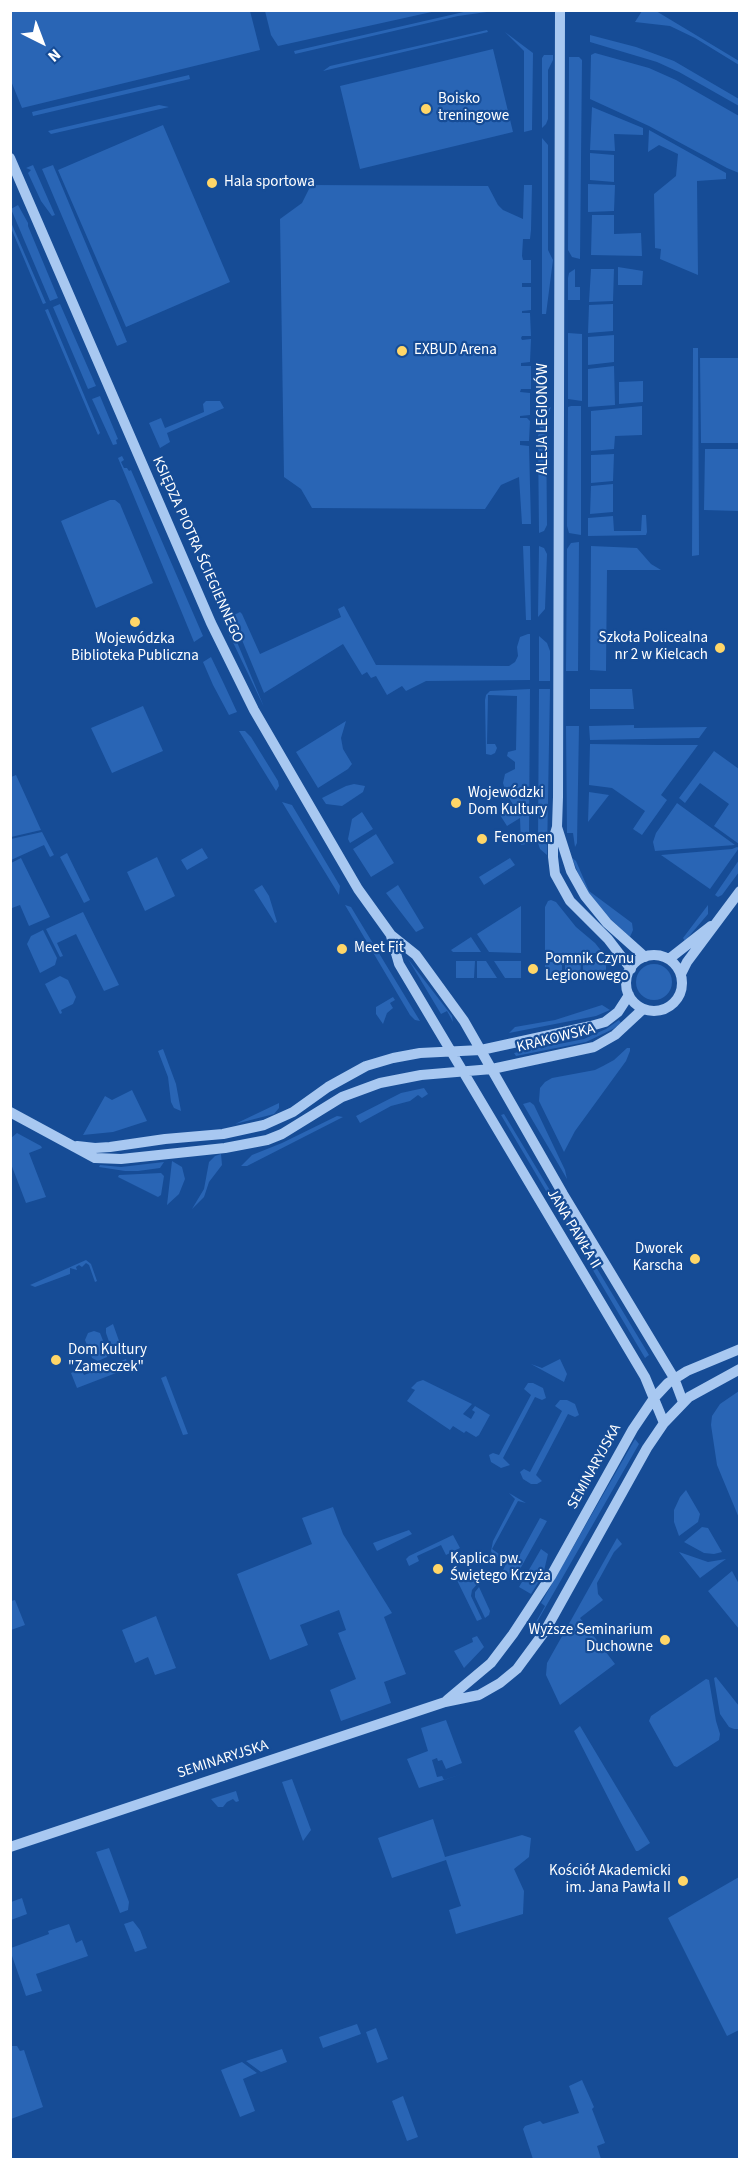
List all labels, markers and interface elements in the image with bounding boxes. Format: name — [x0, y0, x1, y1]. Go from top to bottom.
north arrow — [12, 12, 72, 72]
text: N — [43, 44, 65, 67]
place label: Boisko treningowe — [438, 91, 509, 126]
marker: Boisko treningowe — [419, 102, 433, 116]
place label: Hala sportowa — [224, 174, 315, 192]
marker: Hala sportowa — [205, 176, 219, 190]
place label: EXBUD Arena — [414, 342, 497, 360]
marker: EXBUD Arena — [395, 344, 409, 358]
street label: ALEJA LEGIONÓW — [535, 363, 553, 475]
street label: KSIĘDZA PIOTRA ŚCIEGIENNEGO — [148, 454, 246, 646]
marker: Wojewódzka Biblioteka Publiczna — [128, 615, 142, 629]
place label: Szkoła Policealna nr 2 w Kielcach — [599, 630, 708, 665]
place label: Wojewódzka Biblioteka Publiczna — [71, 631, 199, 666]
marker: Szkoła Policealna nr 2 w Kielcach — [713, 641, 727, 655]
place label: Wojewódzki Dom Kultury — [468, 785, 547, 820]
marker: Wojewódzki Dom Kultury — [449, 796, 463, 810]
place label: Fenomen — [494, 830, 553, 848]
marker: Fenomen — [475, 832, 489, 846]
place label: Meet Fit — [354, 940, 404, 958]
marker: Meet Fit — [335, 942, 349, 956]
place label: Pomnik Czynu Legionowego — [545, 951, 634, 986]
marker: Pomnik Czynu Legionowego — [526, 962, 540, 976]
street label: KRAKOWSKA — [515, 1021, 597, 1057]
street label: JANA PAWŁA II — [542, 1186, 604, 1272]
place label: Dworek Karscha — [633, 1241, 683, 1276]
marker: Dworek Karscha — [688, 1252, 702, 1266]
place label: Dom Kultury "Zameczek" — [68, 1342, 147, 1377]
marker: Dom Kultury "Zameczek" — [49, 1353, 63, 1367]
street label: SEMINARYJSKA — [564, 1421, 626, 1513]
place label: Kaplica pw. Świętego Krzyża — [450, 1551, 551, 1586]
marker: Kaplica pw. Świętego Krzyża — [431, 1562, 445, 1576]
place label: Wyższe Seminarium Duchowne — [528, 1622, 653, 1657]
marker: Wyższe Seminarium Duchowne — [658, 1633, 672, 1647]
street label: SEMINARYJSKA — [175, 1737, 271, 1783]
place label: Kościół Akademicki im. Jana Pawła II — [549, 1863, 671, 1898]
marker: Kościół Akademicki im. Jana Pawła II — [676, 1874, 690, 1888]

